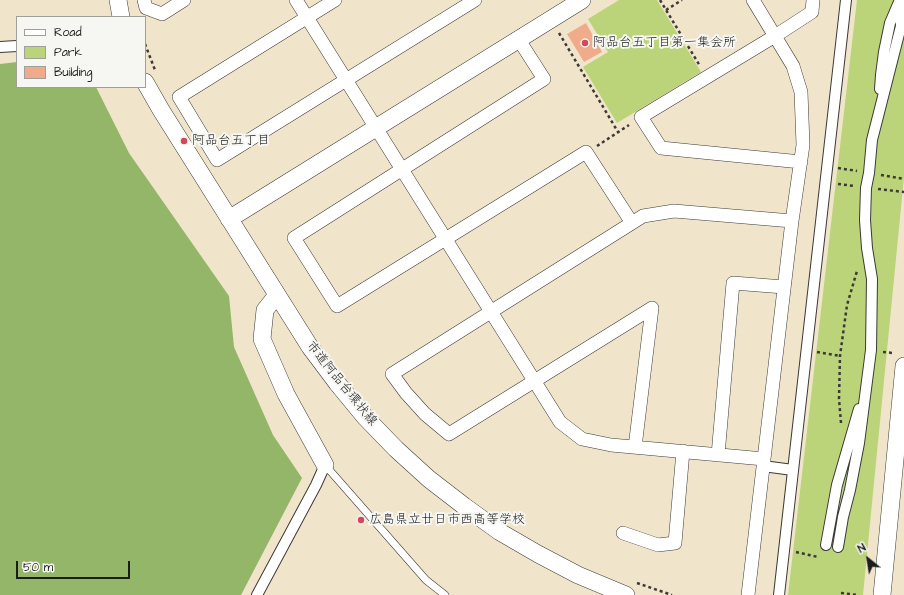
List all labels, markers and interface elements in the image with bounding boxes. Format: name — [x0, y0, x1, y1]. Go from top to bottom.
legend — [16, 16, 146, 88]
text: Road — [54, 24, 82, 41]
place label: 阿品台五丁目第一集会所 — [593, 35, 736, 51]
marker: 阿品台五丁目第一集会所 — [580, 38, 590, 48]
text: Park — [54, 44, 82, 61]
text: Building — [54, 64, 92, 81]
place label: 阿品台五丁目 — [192, 133, 270, 149]
marker: 阿品台五丁目 — [179, 136, 189, 146]
street label: 市道阿品台環状線 — [302, 339, 380, 429]
place label: 広島県立廿日市西高等学校 — [369, 512, 525, 528]
marker: 広島県立廿日市西高等学校 — [356, 515, 366, 525]
north arrow — [848, 539, 888, 579]
text: N — [855, 540, 868, 556]
scale bar — [18, 553, 132, 579]
text: 50 m — [23, 559, 53, 576]

